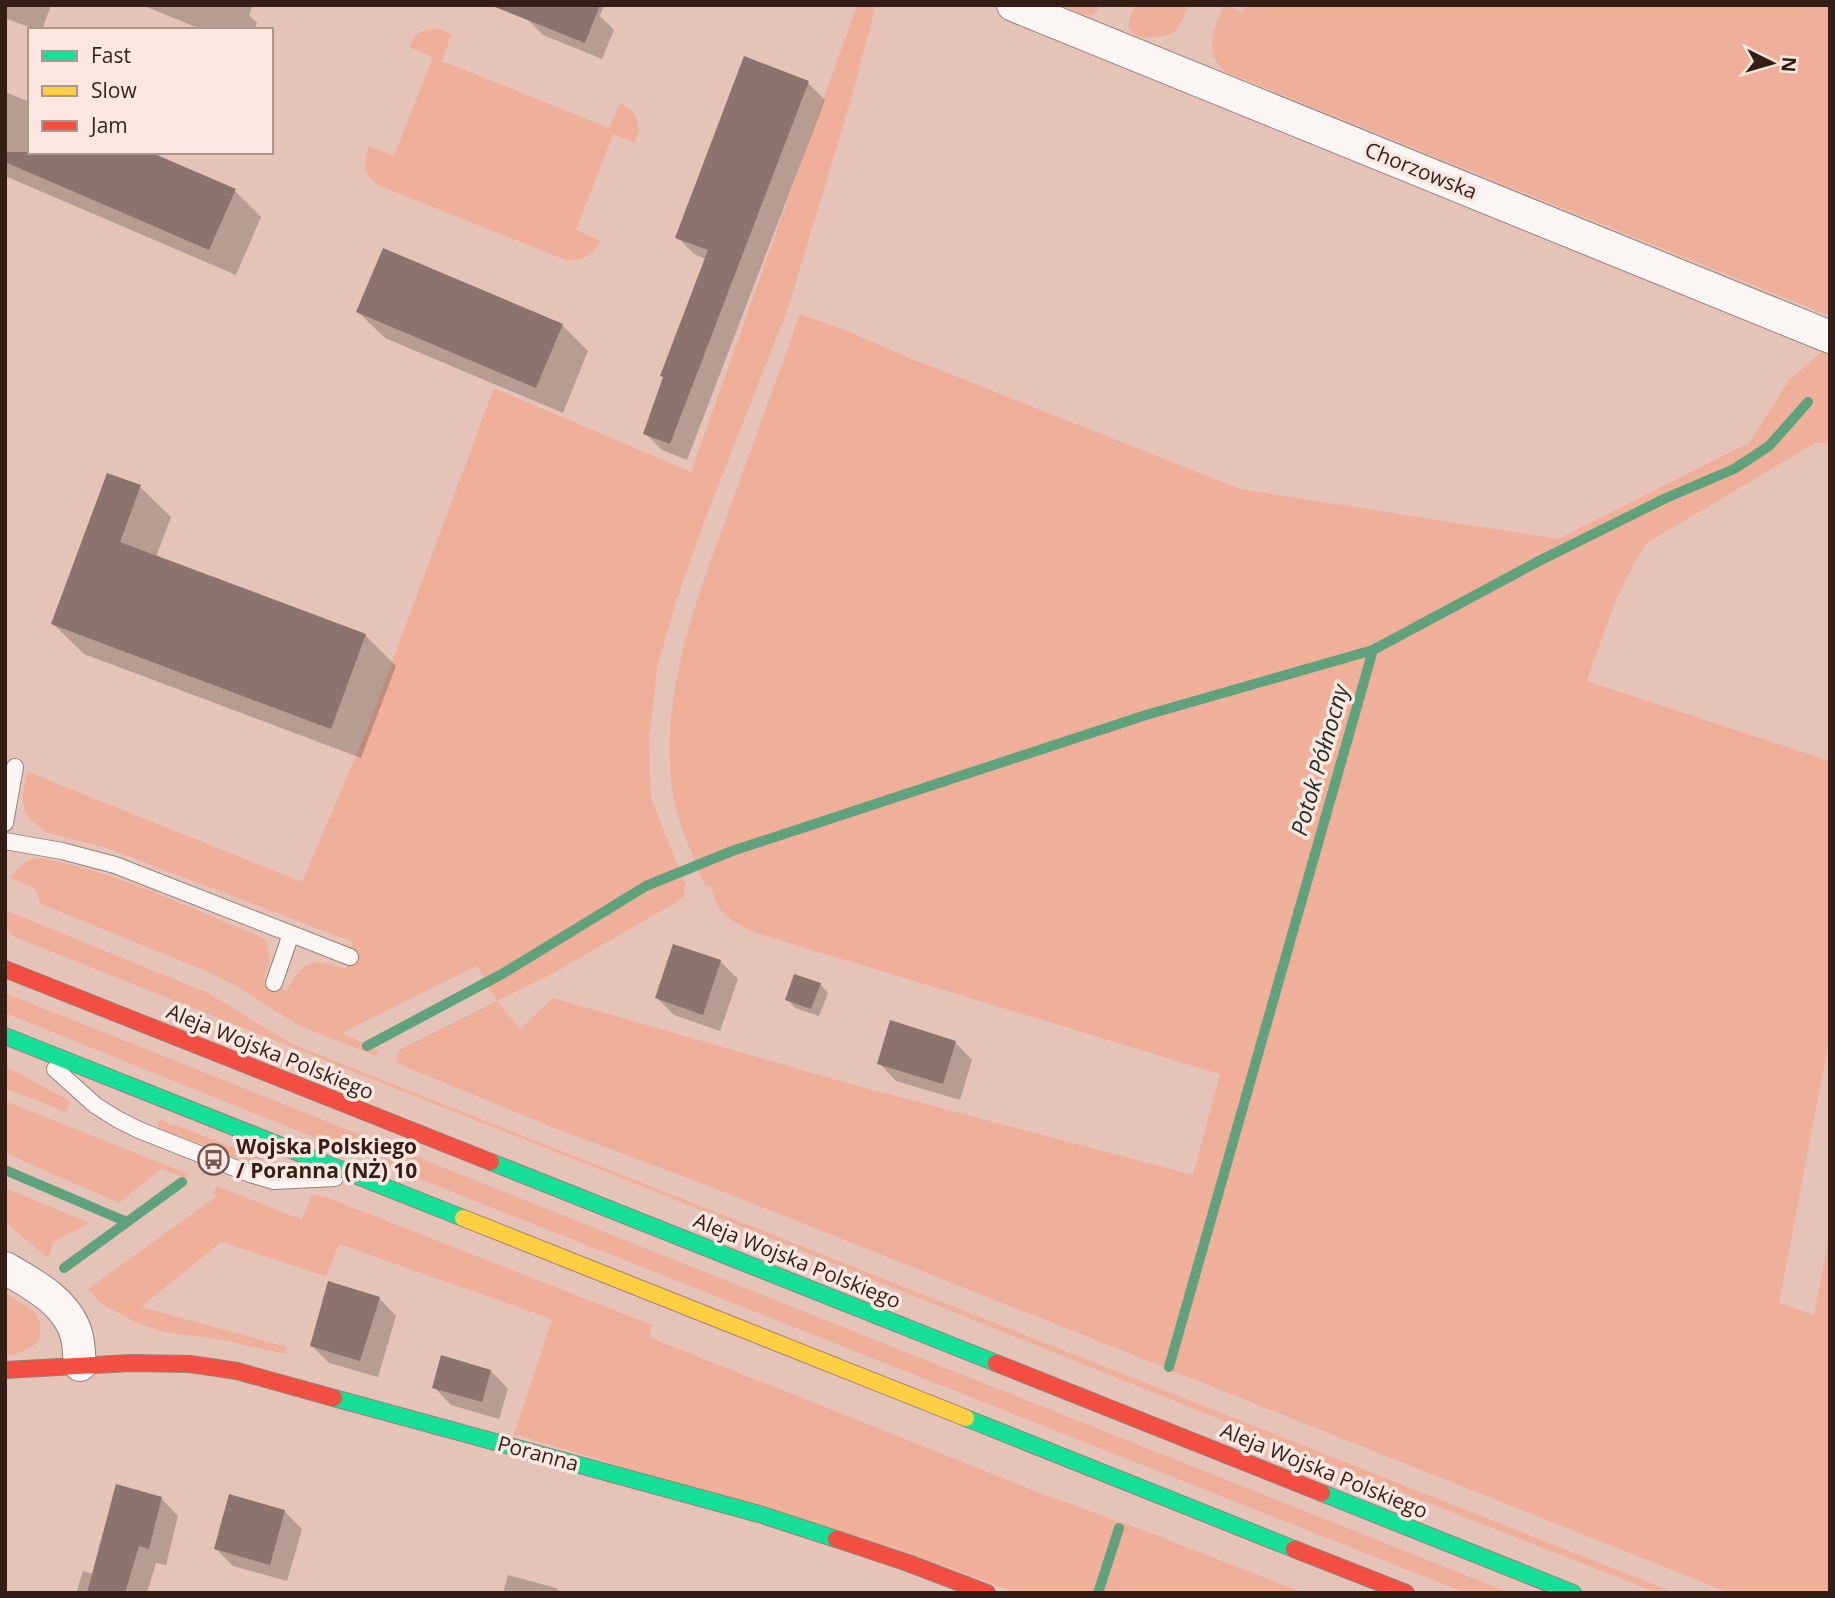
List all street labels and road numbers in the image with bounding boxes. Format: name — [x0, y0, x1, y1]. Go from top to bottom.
street label: Chorzowska — [1361, 135, 1482, 205]
street label: Aleja Wojska Polskiego — [163, 997, 378, 1105]
street label: Aleja Wojska Polskiego — [690, 1206, 905, 1314]
street label: Aleja Wojska Polskiego — [1217, 1416, 1432, 1524]
street label: Poranna — [495, 1429, 582, 1477]

